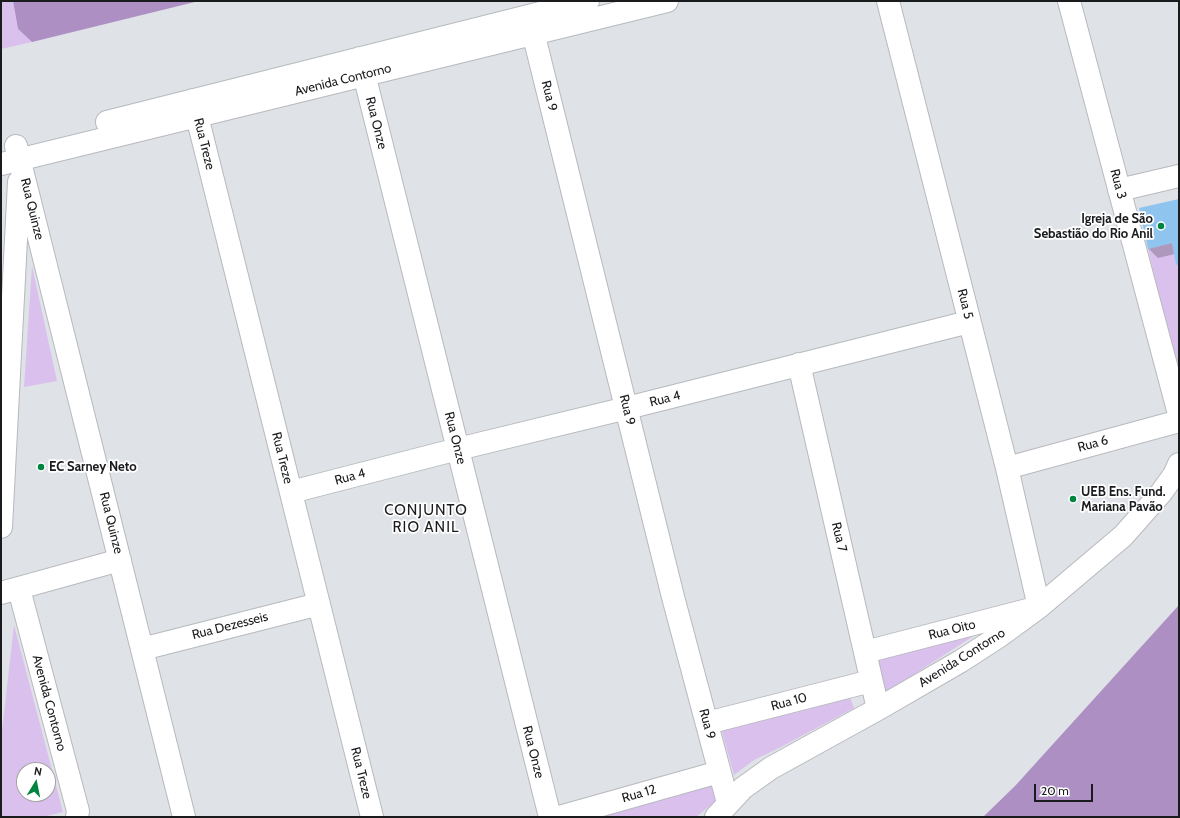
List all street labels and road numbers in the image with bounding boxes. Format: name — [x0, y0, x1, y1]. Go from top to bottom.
street label: Avenida Contorno — [293, 60, 393, 100]
street label: Rua 9 — [538, 79, 560, 113]
street label: Rua Onze — [362, 95, 390, 151]
street label: Rua Treze — [190, 117, 218, 171]
street label: Rua 3 — [1106, 167, 1130, 201]
street label: Rua Quinze — [17, 177, 47, 241]
street label: Rua 5 — [954, 287, 976, 321]
street label: Rua 4 — [648, 388, 682, 410]
street label: Rua 9 — [616, 393, 638, 427]
street label: Rua Onze — [441, 410, 469, 466]
street label: Rua Treze — [268, 431, 296, 485]
street label: Rua 6 — [1076, 432, 1110, 456]
street label: Rua 4 — [333, 465, 367, 489]
street label: Rua Quinze — [96, 491, 126, 555]
street label: Rua 7 — [828, 521, 850, 553]
street label: Rua Dezesseis — [190, 609, 270, 643]
street label: Rua Oito — [927, 617, 977, 643]
street label: Avenida Contorno — [916, 625, 1008, 691]
street label: Avenida Contorno — [29, 653, 69, 753]
street label: Rua 10 — [769, 690, 809, 714]
street label: Rua 9 — [695, 707, 719, 741]
street label: Rua Onze — [519, 724, 547, 780]
street label: Rua Treze — [347, 746, 375, 800]
street label: Rua 12 — [620, 782, 658, 806]

